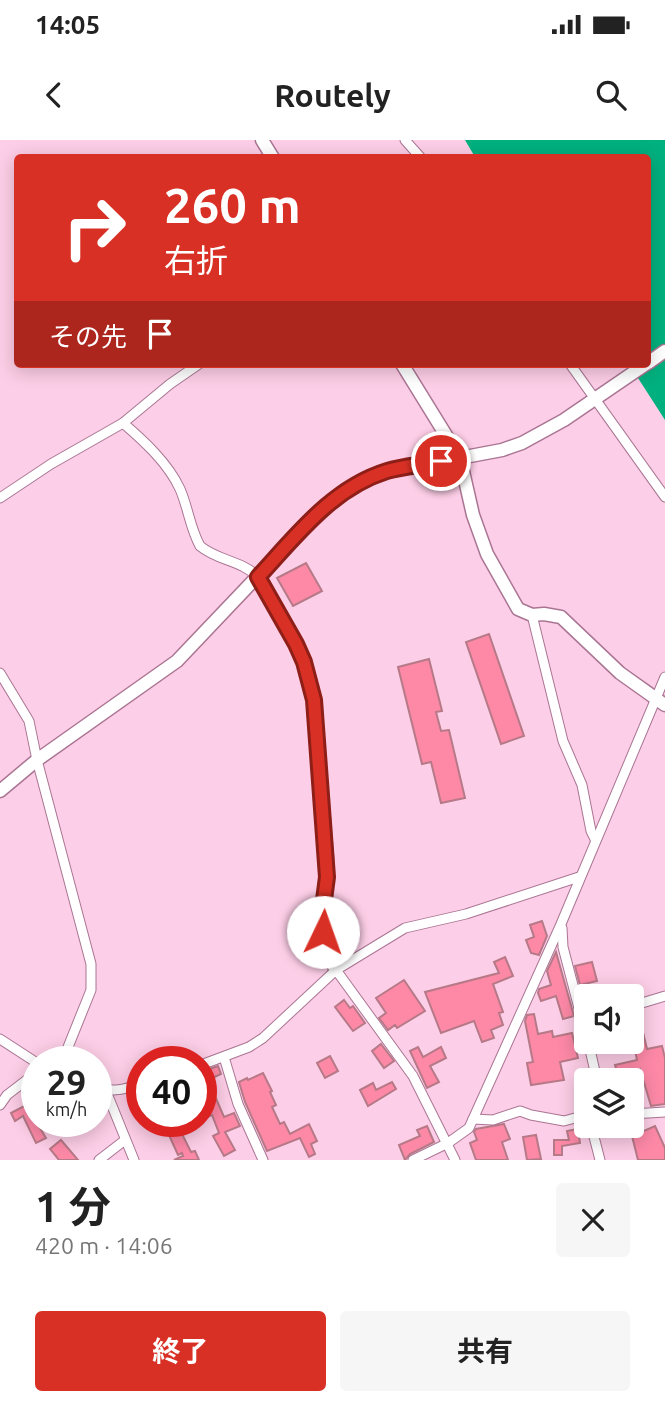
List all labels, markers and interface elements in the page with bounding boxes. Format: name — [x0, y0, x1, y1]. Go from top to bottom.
text: 14:05 — [35, 10, 100, 39]
icon: back — [35, 76, 73, 114]
icon: search — [592, 76, 630, 114]
text: Routely — [274, 77, 391, 113]
text: 260 m — [164, 177, 301, 232]
icon: right — [49, 182, 140, 273]
text: 右折 — [164, 242, 228, 278]
icon: arrive — [141, 315, 179, 353]
text: その先 — [49, 322, 127, 351]
pin — [411, 431, 471, 491]
icon: arrive — [422, 442, 460, 480]
position arrow — [286, 895, 360, 969]
map controls — [574, 984, 644, 1138]
button: sound — [574, 984, 644, 1054]
speed limit sign: 40 — [126, 1046, 217, 1137]
text: 29 — [47, 1062, 86, 1102]
button: layers — [574, 1068, 644, 1138]
text: km/h — [46, 1099, 87, 1119]
text: 1 分 — [35, 1183, 111, 1230]
button: close — [556, 1183, 630, 1257]
text: 420 m · 14:06 — [35, 1233, 173, 1258]
button: 終了 — [35, 1311, 326, 1391]
button: 共有 — [340, 1311, 630, 1391]

